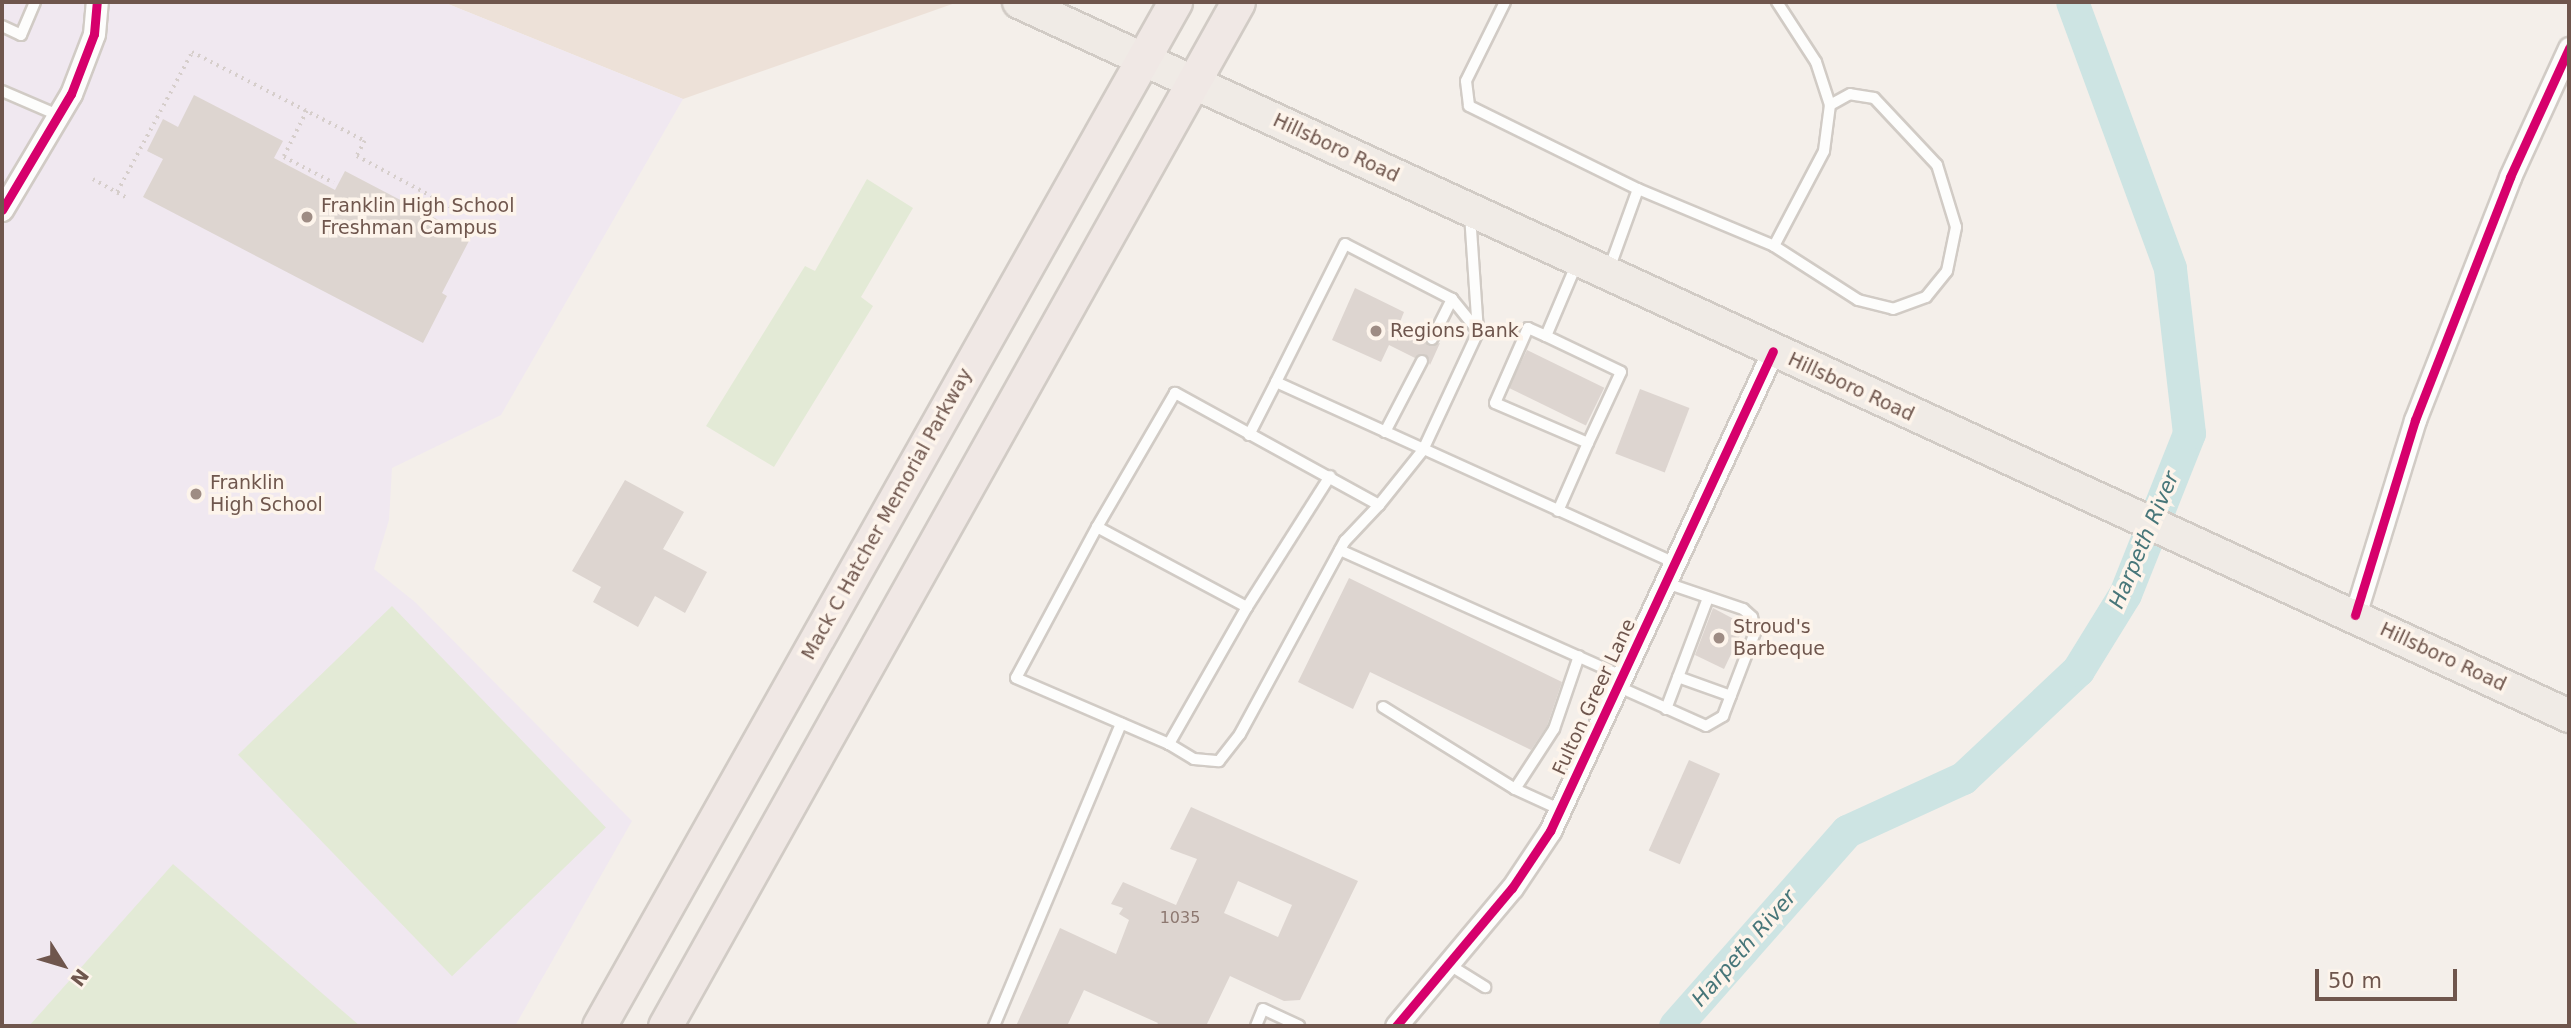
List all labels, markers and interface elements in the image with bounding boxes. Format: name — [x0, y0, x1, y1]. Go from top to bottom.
street label: Hillsboro Road — [1269, 109, 1403, 187]
place label: Franklin High School Freshman Campus — [321, 195, 514, 239]
marker: Franklin High School Freshman Campus — [299, 209, 315, 225]
place label: Regions Bank — [1390, 320, 1519, 342]
marker: Regions Bank — [1368, 323, 1384, 339]
street label: Hillsboro Road — [1784, 348, 1918, 426]
street label: Mack C Hatcher Memorial Parkway — [797, 364, 977, 664]
water label: Harpeth River — [2104, 468, 2184, 612]
place label: Franklin High School — [210, 472, 323, 516]
marker: Franklin High School — [188, 486, 204, 502]
street label: Fulton Greer Lane — [1548, 615, 1640, 779]
place label: Stroud's Barbeque — [1733, 616, 1825, 660]
street label: Hillsboro Road — [2376, 618, 2510, 696]
marker: Stroud's Barbeque — [1711, 630, 1727, 646]
water label: Harpeth River — [1687, 885, 1801, 1011]
house number: 1035 — [1160, 908, 1200, 928]
north arrow — [28, 930, 98, 1000]
scale bar — [2319, 954, 2461, 998]
text: N — [66, 965, 93, 991]
text: 50 m — [2328, 969, 2382, 993]

